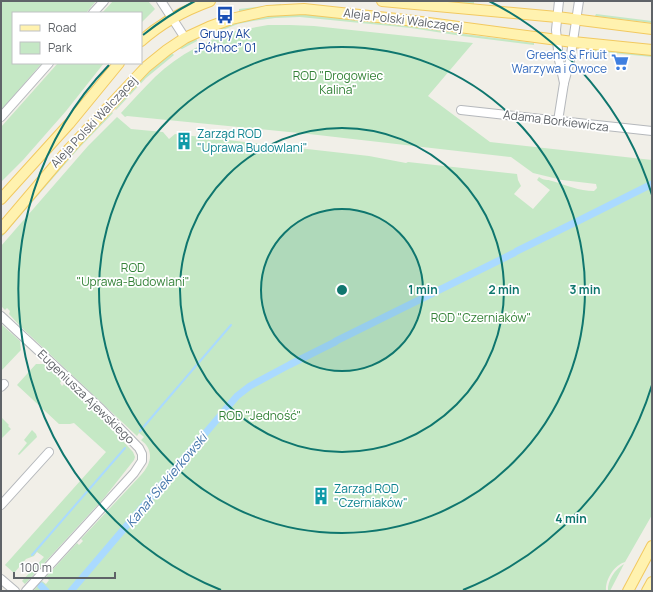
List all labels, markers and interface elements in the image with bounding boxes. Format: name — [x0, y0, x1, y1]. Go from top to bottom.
street label: Aleja Polski Walczącej — [342, 4, 464, 35]
bus stop icon: Grupy AK „Północ” 01 — [215, 5, 235, 25]
legend — [12, 12, 142, 64]
text: Road — [48, 19, 76, 36]
place label: Grupy AK „Północ” 01 — [194, 25, 256, 56]
text: Park — [48, 39, 73, 56]
place label: Greens & Friuit Warzywa i Owoce — [511, 46, 607, 77]
supermarket icon: Greens & Friuit Warzywa i Owoce — [610, 52, 630, 72]
park label: ROD "Drogowiec Kalina" — [293, 67, 384, 98]
street label: Aleja Polski Walczącej — [46, 72, 141, 171]
street label: Adama Borkiewicza — [502, 106, 610, 135]
place label: Zarząd ROD "Uprawa Budowlani" — [197, 125, 307, 156]
building icon: Zarząd ROD "Uprawa Budowlani" — [174, 131, 194, 151]
park label: ROD "Uprawa-Budowlani" — [76, 259, 190, 290]
text: 1 min — [408, 281, 438, 298]
text: 2 min — [488, 281, 520, 298]
text: 3 min — [569, 281, 601, 298]
centre of rings — [335, 283, 349, 297]
park label: ROD "Czerniaków" — [431, 309, 531, 326]
street label: Eugeniusza Ajewskiego — [34, 346, 139, 448]
park label: ROD "Jedność" — [219, 407, 301, 424]
water label: Kanał Siekierkowski — [121, 428, 212, 531]
place label: Zarząd ROD "Czerniaków" — [334, 480, 408, 511]
building icon: Zarząd ROD "Czerniaków" — [311, 486, 331, 506]
text: 4 min — [555, 510, 587, 527]
scale bar — [14, 554, 115, 580]
text: 100 m — [20, 559, 52, 576]

